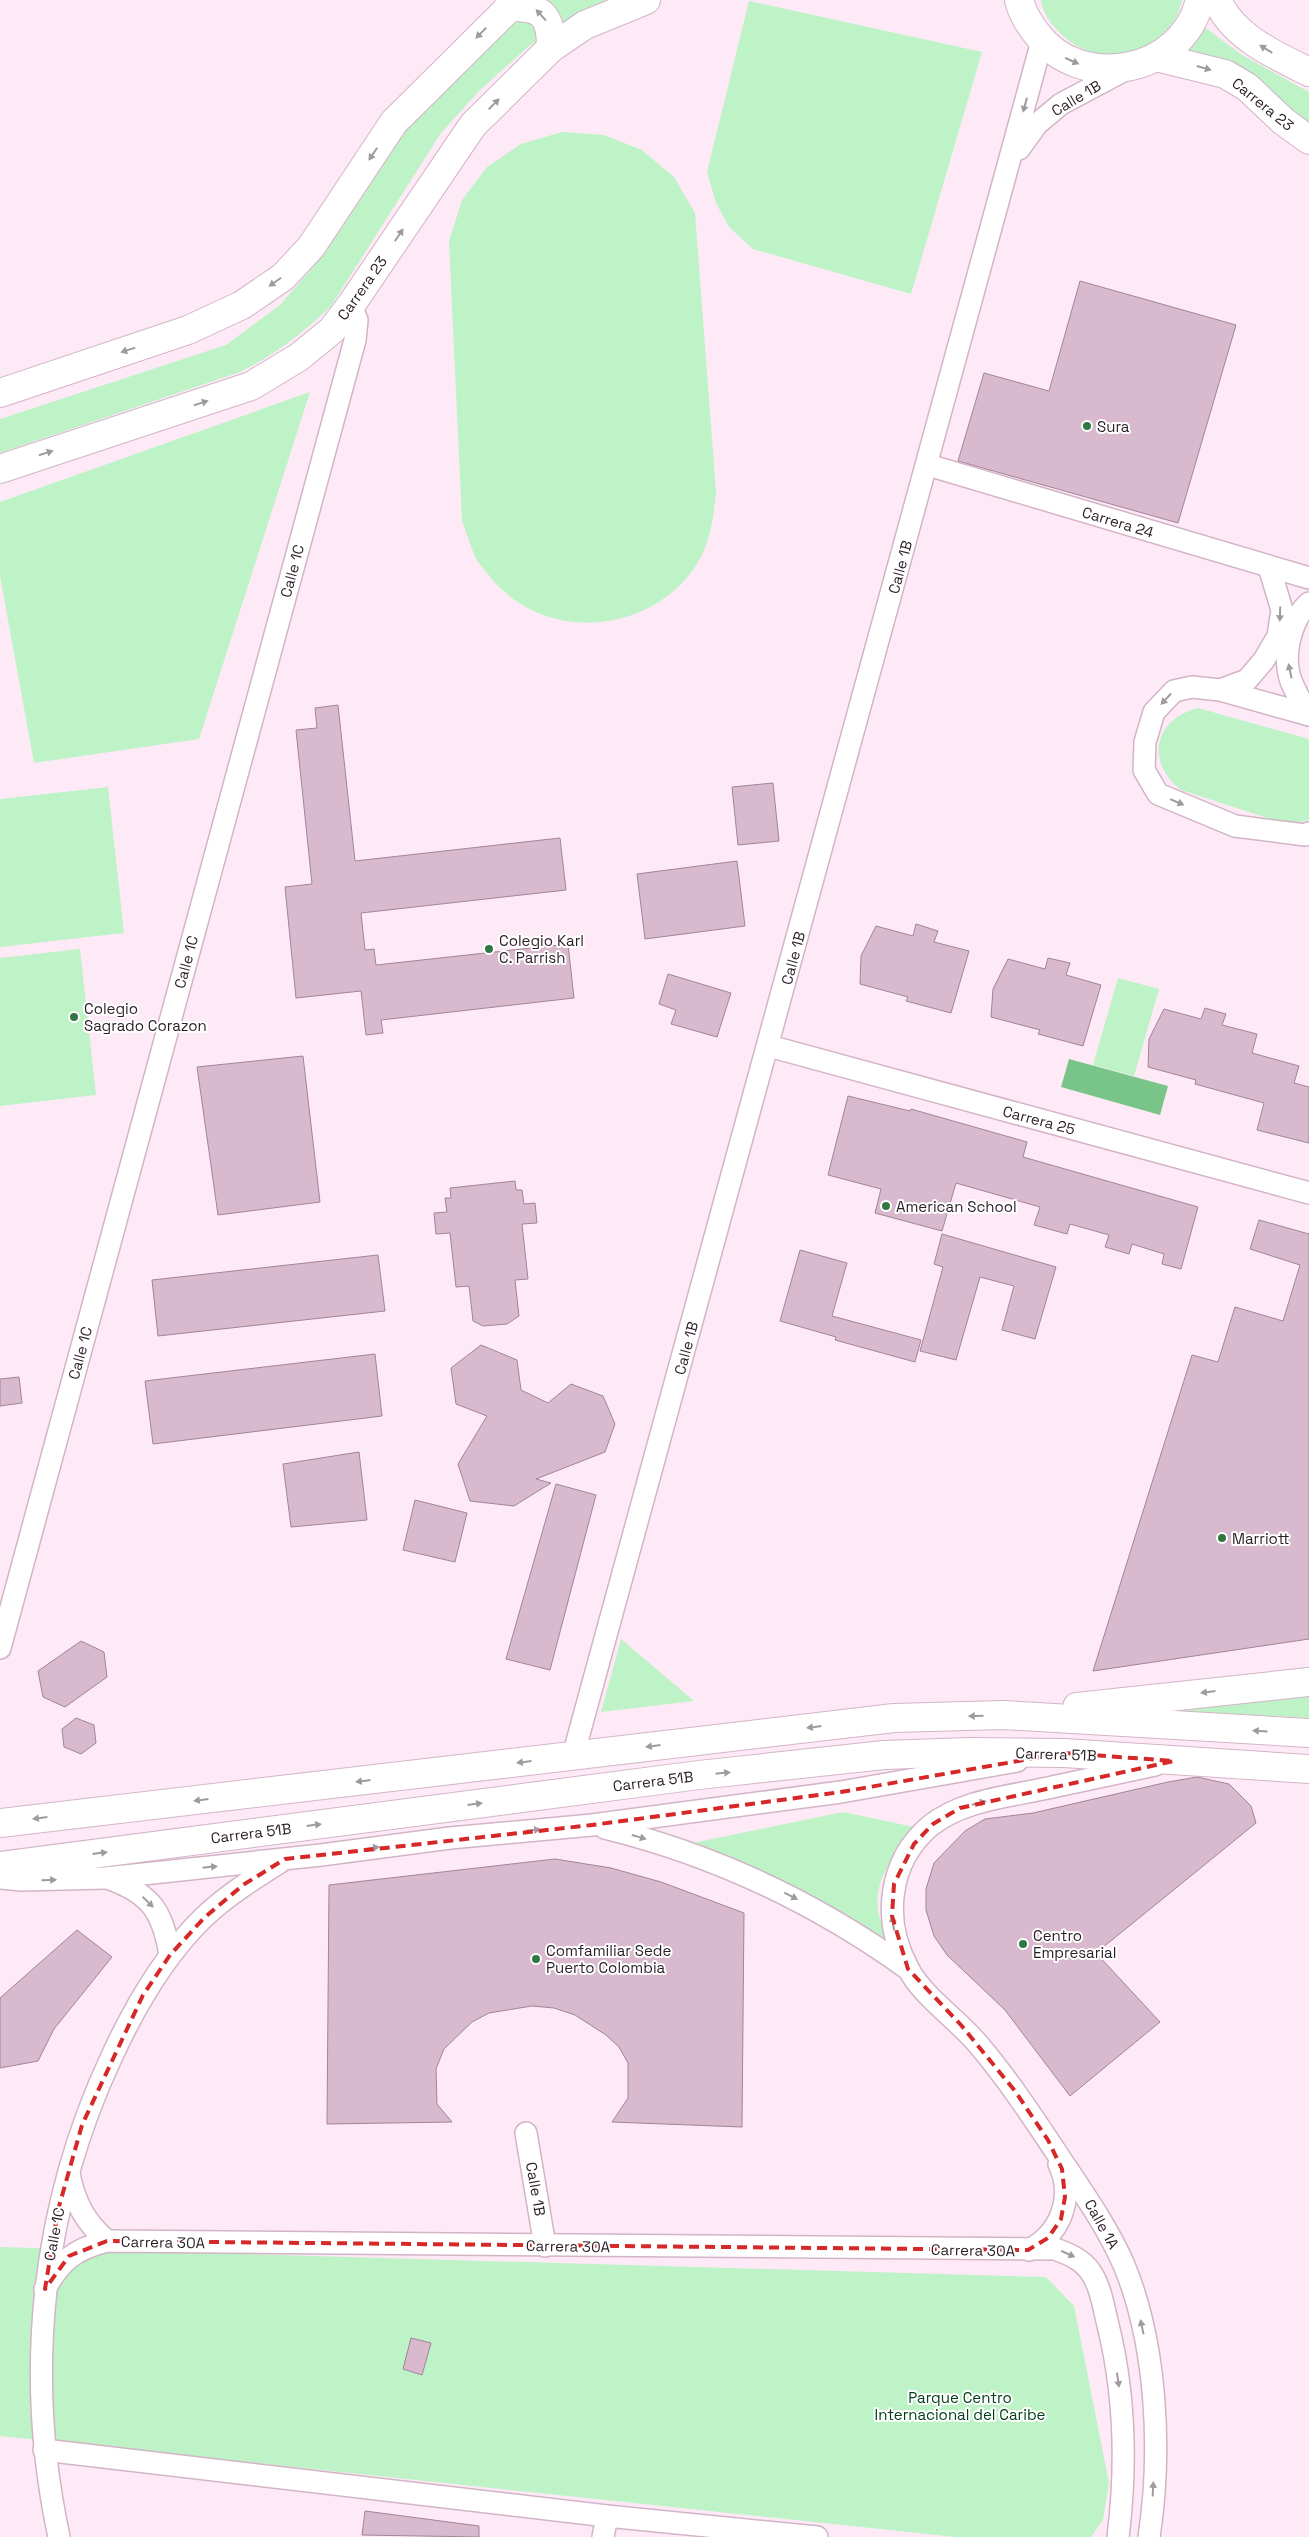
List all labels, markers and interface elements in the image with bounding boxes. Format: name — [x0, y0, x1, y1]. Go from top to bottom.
one-way arrow — [535, 9, 547, 21]
one-way arrow — [475, 27, 487, 39]
one-way arrow — [1259, 44, 1273, 54]
one-way arrow — [1065, 58, 1079, 66]
one-way arrow — [1197, 64, 1212, 72]
street label: Carrera 23 — [1228, 73, 1298, 135]
street label: Calle 1B — [1048, 76, 1104, 120]
one-way arrow — [1021, 98, 1029, 113]
one-way arrow — [488, 99, 500, 111]
one-way arrow — [368, 147, 378, 161]
one-way arrow — [394, 228, 403, 242]
street label: Carrera 23 — [333, 252, 391, 324]
one-way arrow — [268, 277, 282, 287]
one-way arrow — [121, 347, 136, 354]
one-way arrow — [193, 398, 208, 406]
place label: Sura — [1097, 417, 1130, 436]
marker: Sura — [1081, 420, 1093, 432]
one-way arrow — [39, 449, 54, 457]
street label: Carrera 24 — [1080, 502, 1156, 542]
street label: Calle 1B — [884, 538, 916, 596]
street label: Calle 1C — [276, 542, 308, 600]
one-way arrow — [1276, 607, 1284, 623]
one-way arrow — [1286, 663, 1294, 678]
one-way arrow — [1160, 693, 1172, 705]
one-way arrow — [1170, 799, 1185, 807]
street label: Calle 1B — [777, 929, 809, 987]
place label: Colegio Karl C. Parrish — [499, 931, 584, 967]
street label: Calle 1C — [170, 933, 202, 991]
marker: Colegio Karl C. Parrish — [483, 943, 495, 955]
place label: Colegio Sagrado Corazon — [84, 999, 207, 1035]
marker: Colegio Sagrado Corazon — [68, 1011, 80, 1023]
street label: Carrera 25 — [1001, 1101, 1077, 1139]
place label: American School — [896, 1197, 1017, 1216]
marker: American School — [880, 1200, 892, 1212]
street label: Calle 1B — [670, 1319, 702, 1377]
street label: Calle 1C — [64, 1324, 96, 1382]
place label: Marriott — [1232, 1529, 1290, 1548]
marker: Marriott — [1216, 1532, 1228, 1544]
one-way arrow — [1200, 1688, 1216, 1696]
one-way arrow — [968, 1712, 984, 1720]
one-way arrow — [806, 1723, 822, 1731]
one-way arrow — [1252, 1726, 1268, 1734]
one-way arrow — [644, 1742, 660, 1750]
street label: Carrera 51B — [1015, 1743, 1097, 1765]
one-way arrow — [516, 1758, 532, 1766]
street label: Carrera 51B — [612, 1767, 694, 1795]
one-way arrow — [715, 1769, 731, 1777]
one-way arrow — [354, 1777, 370, 1785]
one-way arrow — [193, 1796, 209, 1804]
one-way arrow — [972, 1799, 987, 1807]
one-way arrow — [467, 1800, 483, 1808]
one-way arrow — [32, 1814, 48, 1822]
street label: Carrera 51B — [210, 1819, 292, 1847]
one-way arrow — [306, 1821, 322, 1829]
one-way arrow — [526, 1826, 542, 1834]
one-way arrow — [632, 1834, 647, 1842]
one-way arrow — [364, 1844, 380, 1852]
one-way arrow — [93, 1849, 109, 1857]
one-way arrow — [203, 1863, 219, 1871]
one-way arrow — [41, 1876, 57, 1884]
one-way arrow — [783, 1892, 798, 1900]
one-way arrow — [142, 1896, 154, 1908]
one-way arrow — [889, 1914, 897, 1930]
place label: Centro Empresarial — [1033, 1926, 1116, 1962]
marker: Centro Empresarial — [1017, 1938, 1029, 1950]
place label: Comfamiliar Sede Puerto Colombia — [546, 1941, 671, 1977]
marker: Comfamiliar Sede Puerto Colombia — [530, 1953, 542, 1965]
street label: Calle 1B — [522, 2160, 550, 2218]
street label: Calle 1A — [1081, 2196, 1124, 2253]
street label: Calle 1C — [39, 2206, 69, 2262]
street label: Carrera 30A — [121, 2232, 206, 2252]
street label: Carrera 30A — [526, 2236, 611, 2256]
street label: Carrera 30A — [931, 2240, 1016, 2260]
one-way arrow — [1061, 2251, 1075, 2259]
one-way arrow — [1138, 2319, 1146, 2335]
one-way arrow — [1114, 2373, 1122, 2389]
park label: Parque Centro Internacional del Caribe — [875, 2388, 1046, 2424]
one-way arrow — [1150, 2480, 1158, 2496]

